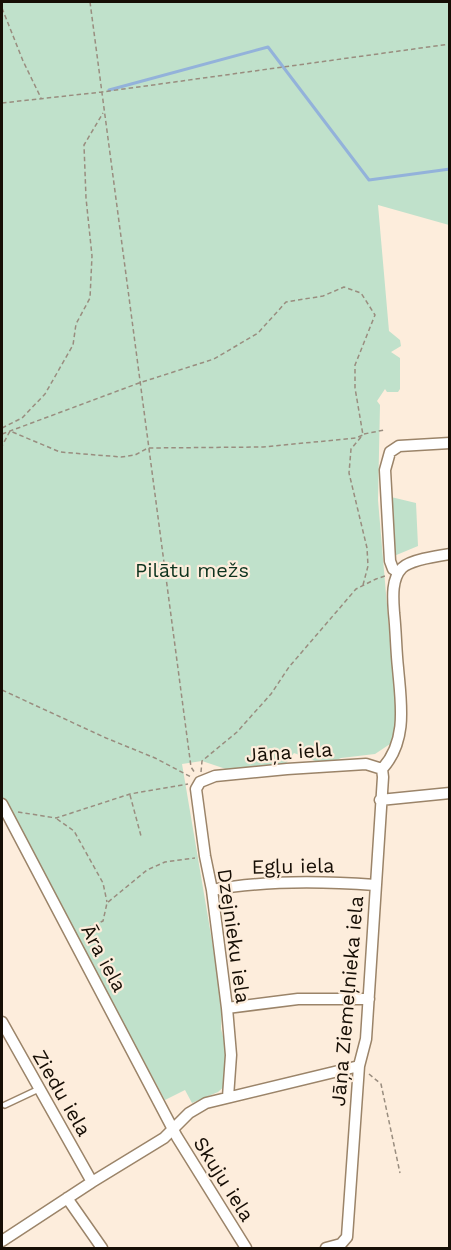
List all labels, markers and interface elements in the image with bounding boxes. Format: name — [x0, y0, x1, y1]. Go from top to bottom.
park label: Pilātu mežs — [135, 558, 249, 582]
street label: Jāņa iela — [245, 737, 333, 767]
street label: Egļu iela — [251, 853, 335, 879]
street label: Dzejnieku iela — [213, 867, 255, 1005]
street label: Jāņa Ziemeļnieka iela — [326, 895, 368, 1107]
street label: Āra iela — [76, 920, 132, 996]
street label: Ziedu iela — [28, 1046, 96, 1140]
street label: Skuju iela — [189, 1132, 259, 1226]

